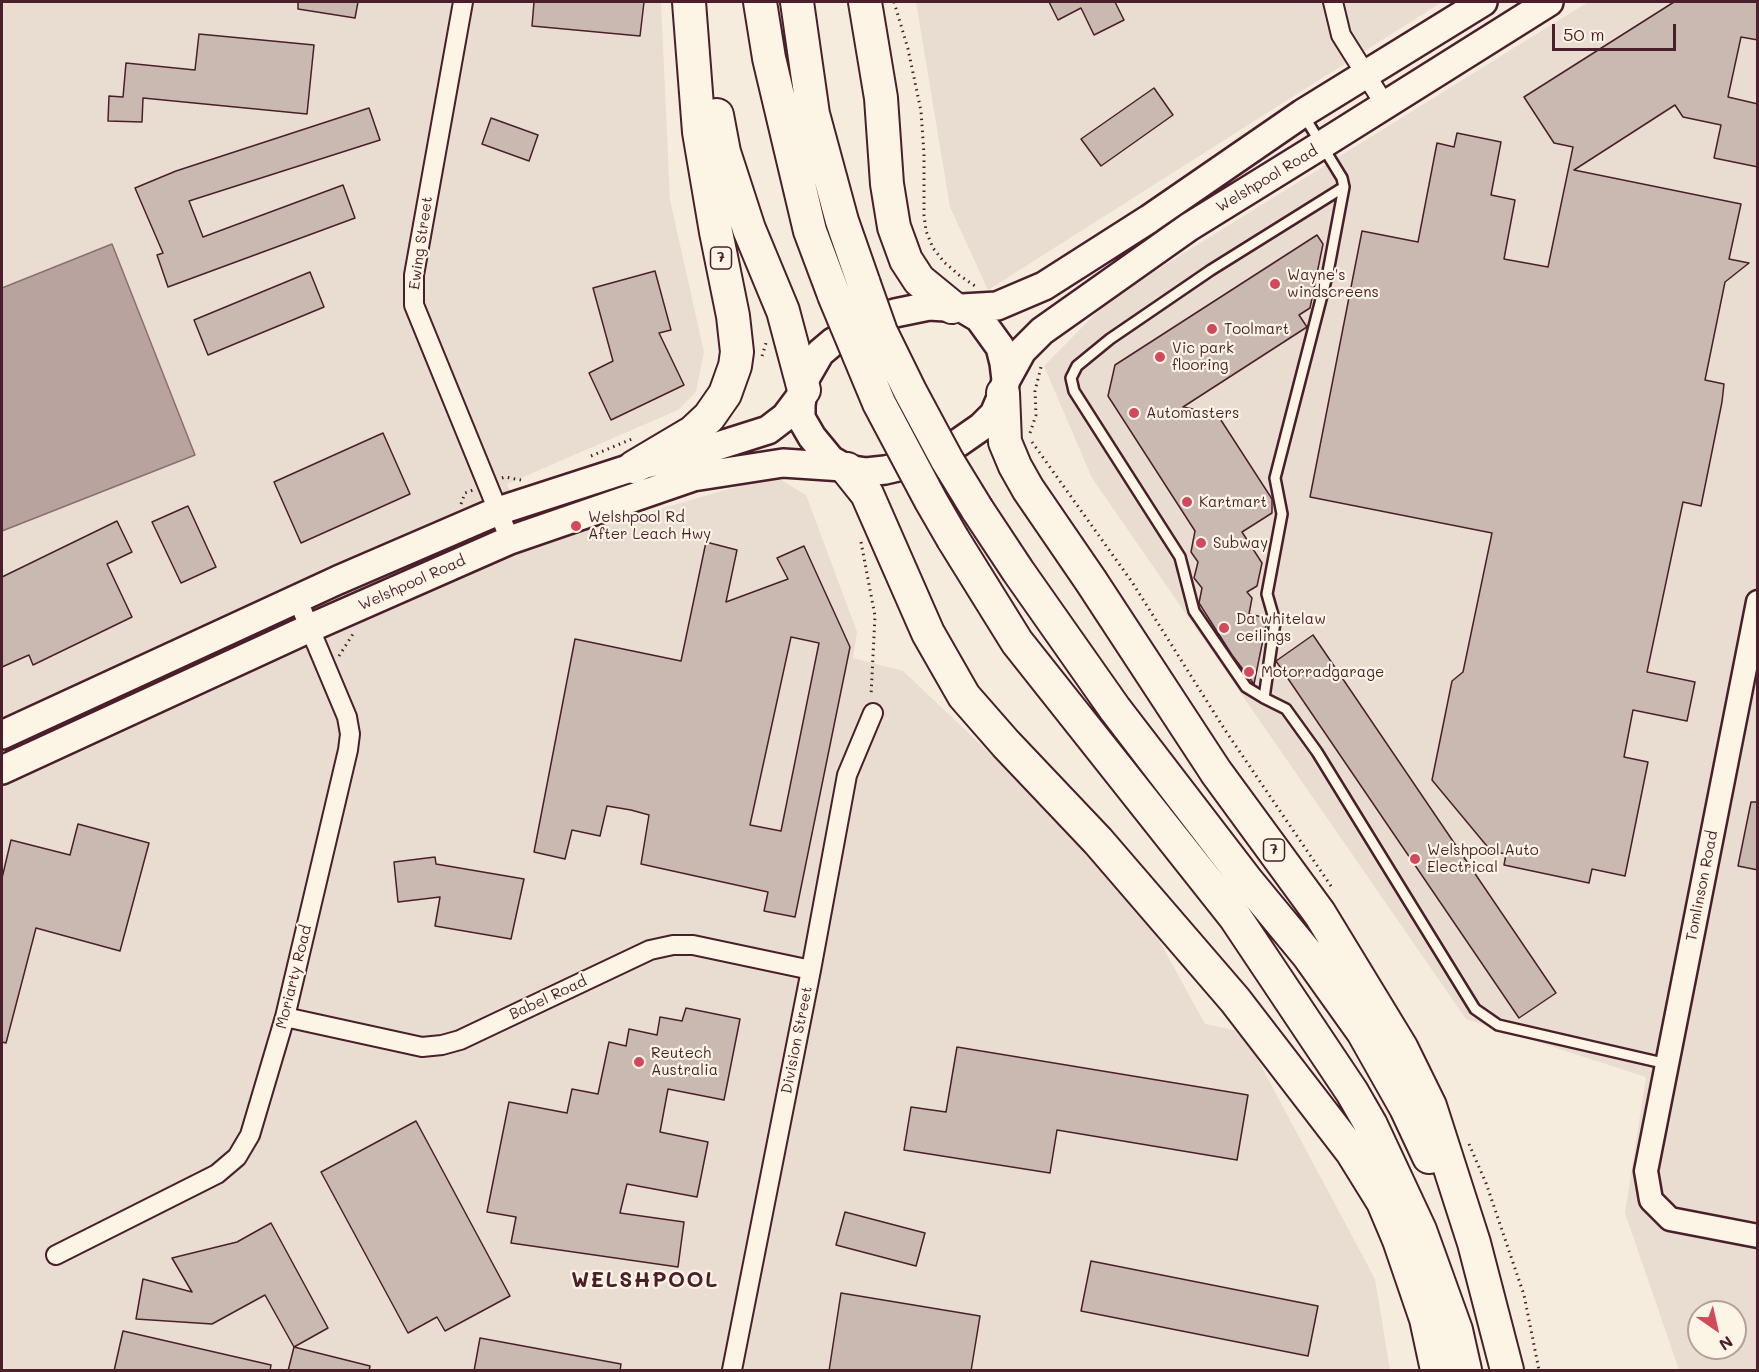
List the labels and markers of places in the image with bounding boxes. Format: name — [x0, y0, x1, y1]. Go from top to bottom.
place label: Wayne's windscreens — [1287, 266, 1379, 301]
marker: Wayne's windscreens — [1268, 277, 1282, 291]
place label: Toolmart — [1224, 320, 1289, 338]
marker: Toolmart — [1205, 322, 1219, 336]
place label: Vic park flooring — [1172, 339, 1234, 374]
marker: Vic park flooring — [1153, 350, 1167, 364]
place label: Automasters — [1146, 404, 1239, 422]
marker: Automasters — [1127, 406, 1141, 420]
place label: Kartmart — [1199, 493, 1267, 511]
marker: Kartmart — [1180, 495, 1194, 509]
place label: Welshpool Rd After Leach Hwy — [588, 508, 711, 543]
marker: Welshpool Rd After Leach Hwy — [569, 519, 583, 533]
place label: Subway — [1213, 534, 1268, 552]
marker: Subway — [1194, 536, 1208, 550]
place label: Da whitelaw ceilings — [1236, 610, 1326, 645]
marker: Da whitelaw ceilings — [1217, 621, 1231, 635]
place label: Motorradgarage — [1261, 663, 1384, 681]
marker: Motorradgarage — [1242, 665, 1256, 679]
place label: Welshpool Auto Electrical — [1427, 841, 1539, 876]
marker: Welshpool Auto Electrical — [1408, 852, 1422, 866]
place label: Reutech Australia — [651, 1044, 718, 1079]
marker: Reutech Australia — [632, 1055, 646, 1069]

